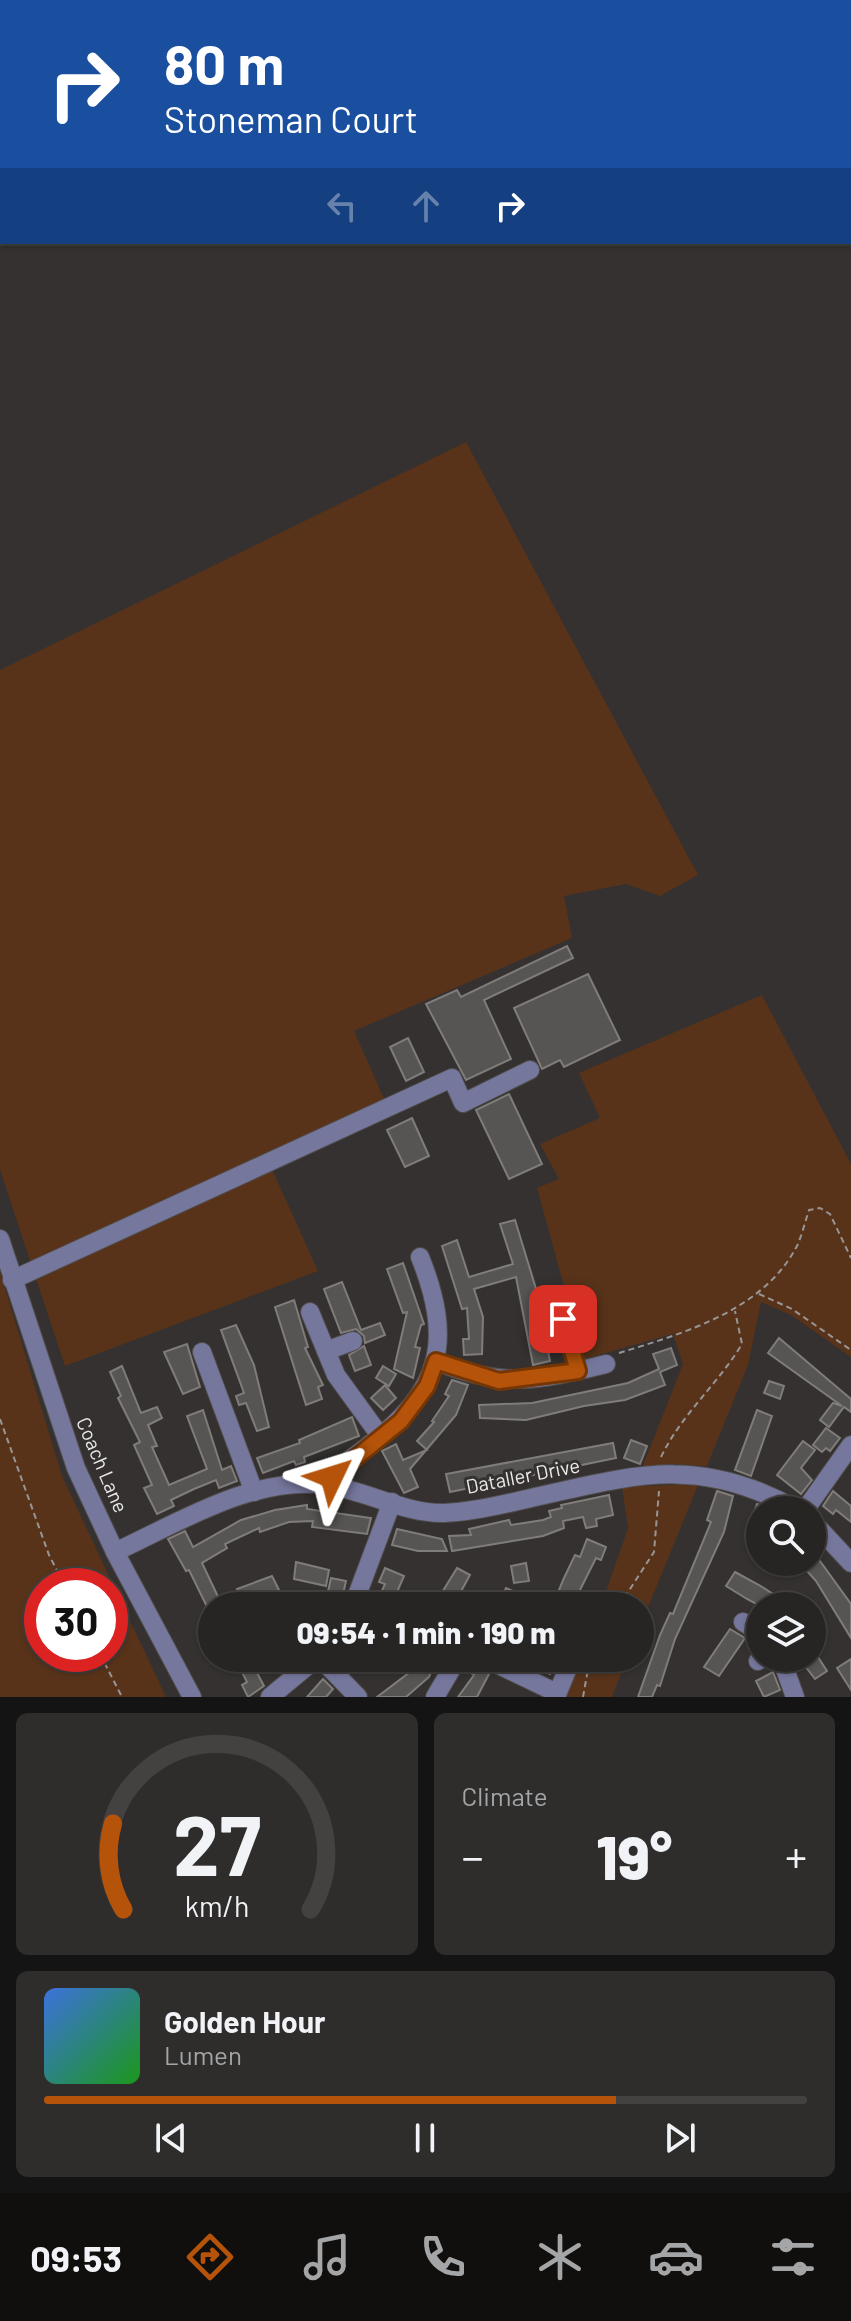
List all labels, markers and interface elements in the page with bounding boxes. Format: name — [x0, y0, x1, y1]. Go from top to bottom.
text: 80 m — [164, 29, 284, 96]
icon: right — [32, 32, 136, 136]
text: Stoneman Court — [164, 97, 418, 140]
icon: left — [320, 184, 364, 228]
icon: ahead — [404, 184, 448, 228]
icon: right — [488, 184, 532, 228]
pin — [529, 1285, 597, 1353]
icon: arrive — [541, 1297, 585, 1341]
street label: Coach Lane — [72, 1413, 134, 1516]
position arrow — [290, 1435, 374, 1519]
street label: Dataller Drive — [464, 1452, 582, 1498]
map controls — [746, 1496, 826, 1672]
button: search — [746, 1496, 826, 1576]
speed limit sign: 30 — [24, 1568, 128, 1672]
button: layers — [746, 1592, 826, 1672]
text: 09:54 · 1 min · 190 m — [296, 1614, 556, 1650]
text: Climate — [462, 1780, 548, 1811]
text: 27 — [173, 1793, 261, 1893]
text: 19° — [596, 1820, 672, 1892]
text: − — [462, 1829, 484, 1882]
text: + — [785, 1829, 807, 1882]
text: km/h — [184, 1888, 249, 1923]
text: Golden Hour — [164, 2003, 326, 2039]
text: Lumen — [164, 2039, 242, 2070]
icon: previous — [149, 2116, 193, 2160]
icon: pause — [403, 2116, 447, 2160]
icon: next — [658, 2116, 702, 2160]
icon: directions — [182, 2229, 238, 2285]
icon: music — [299, 2229, 355, 2285]
icon: phone — [415, 2229, 471, 2285]
icon: climate — [532, 2229, 588, 2285]
icon: car — [648, 2229, 704, 2285]
icon: filters — [765, 2229, 821, 2285]
text: 09:53 — [30, 2236, 122, 2279]

